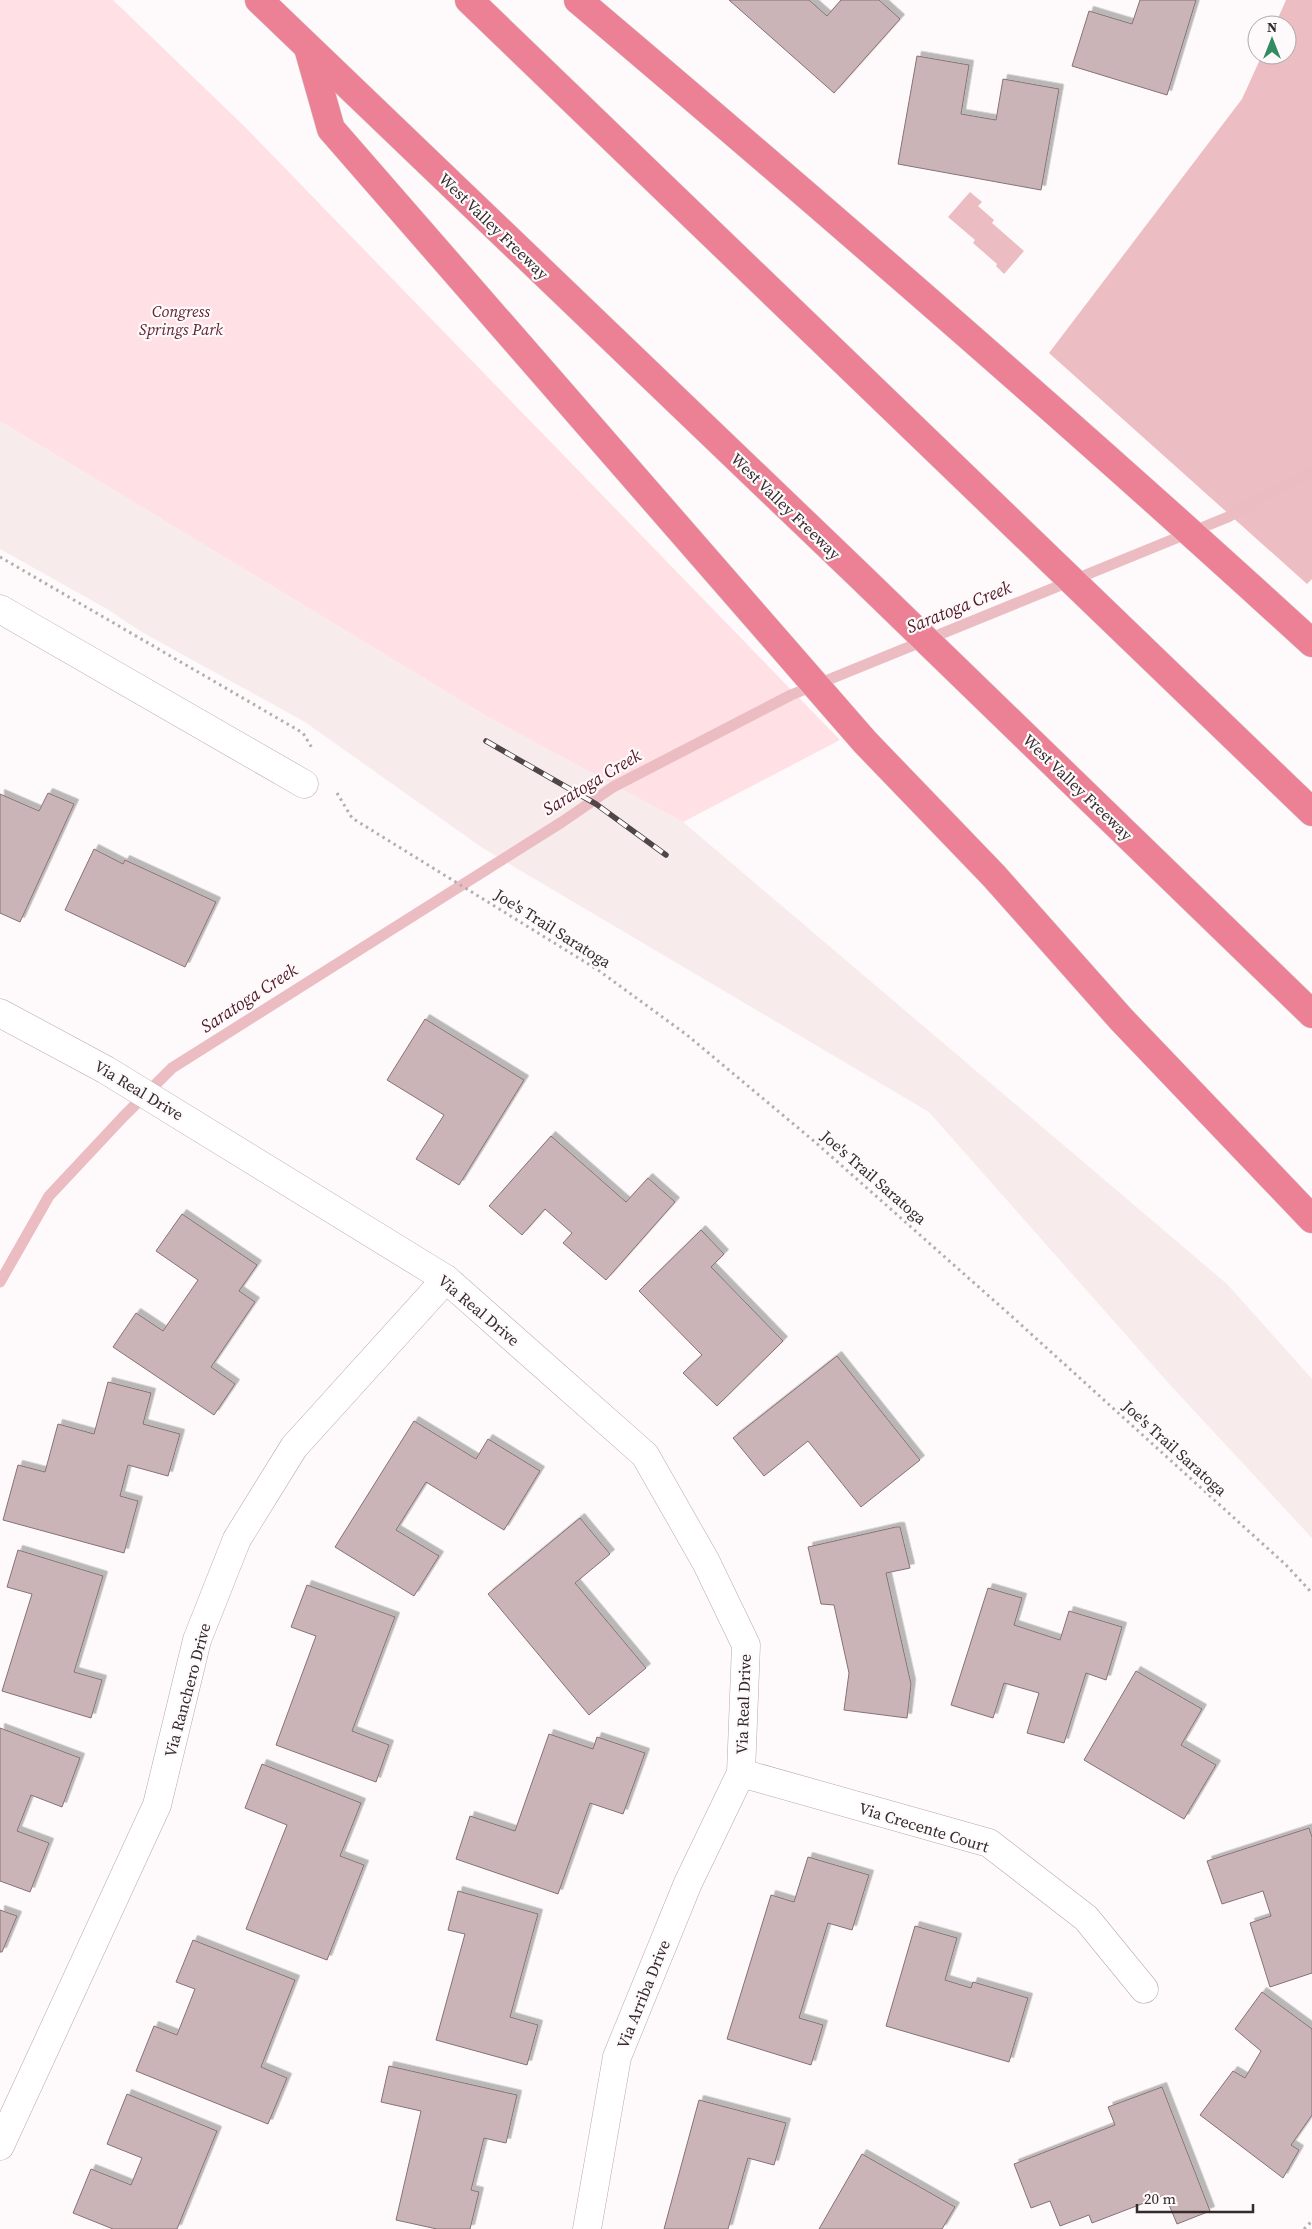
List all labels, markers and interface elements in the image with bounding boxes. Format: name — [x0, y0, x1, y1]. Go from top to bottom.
north arrow — [1247, 15, 1297, 65]
text: N — [1267, 17, 1277, 37]
street label: West Valley Freeway — [434, 168, 554, 285]
park label: Congress Springs Park — [139, 300, 223, 340]
street label: West Valley Freeway — [726, 448, 846, 565]
water label: Saratoga Creek — [903, 574, 1015, 639]
street label: West Valley Freeway — [1018, 729, 1138, 846]
water label: Saratoga Creek — [538, 742, 646, 821]
street label: Joe's Trail Saratoga — [490, 883, 616, 973]
water label: Saratoga Creek — [195, 957, 302, 1038]
street label: Via Real Drive — [90, 1055, 188, 1125]
street label: Joe's Trail Saratoga — [816, 1124, 932, 1230]
street label: Via Real Drive — [433, 1269, 525, 1351]
street label: Joe's Trail Saratoga — [1117, 1395, 1233, 1501]
street label: Via Ranchero Drive — [158, 1620, 216, 1760]
street label: Via Real Drive — [730, 1653, 756, 1755]
street label: Via Crecente Court — [856, 1797, 992, 1857]
street label: Via Arriba Drive — [611, 1936, 675, 2052]
scale bar — [1137, 2182, 1253, 2214]
text: 20 m — [1144, 2188, 1176, 2209]

